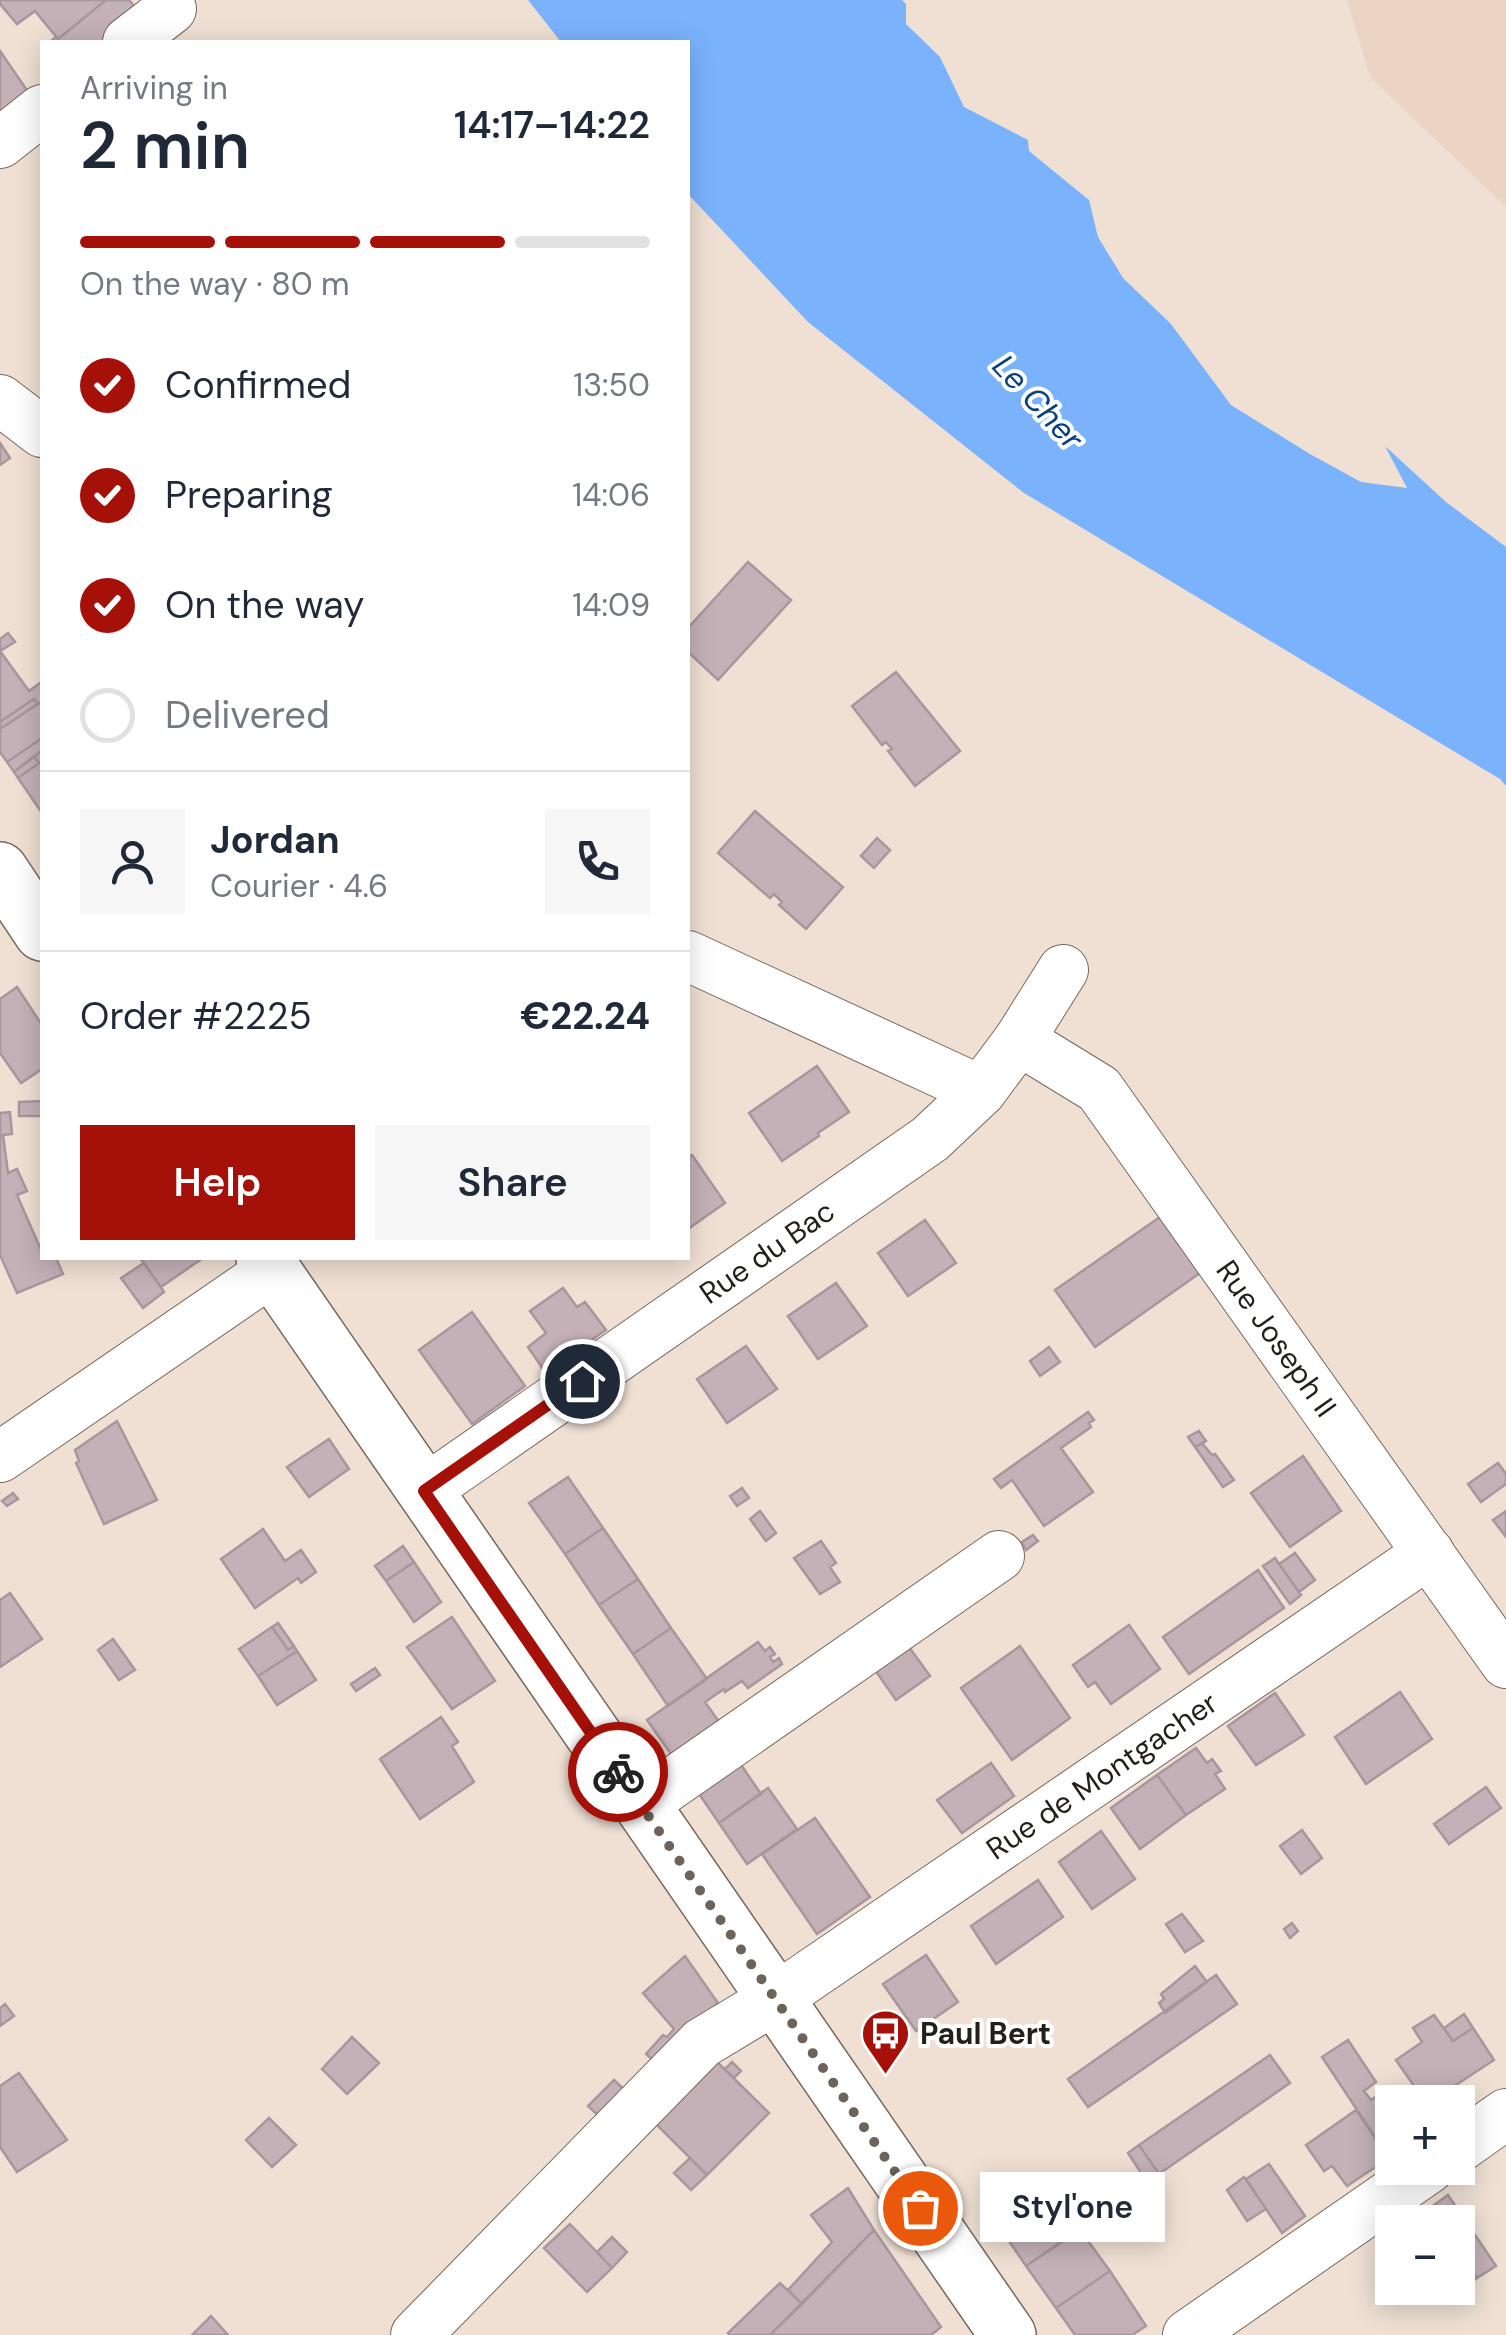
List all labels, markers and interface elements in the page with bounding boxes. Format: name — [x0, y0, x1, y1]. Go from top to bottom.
text: Arriving in — [80, 67, 228, 109]
text: 14:17–14:22 — [454, 100, 650, 150]
text: 2 min — [80, 104, 250, 188]
text: On the way · 80 m — [80, 263, 350, 305]
water label: Le Cher — [983, 346, 1093, 459]
icon: check — [80, 358, 135, 413]
text: Confirmed — [165, 360, 351, 410]
text: 13:50 — [573, 364, 650, 406]
icon: check — [80, 468, 135, 523]
text: Preparing — [165, 470, 333, 520]
text: 14:06 — [572, 474, 650, 516]
icon: check — [80, 578, 135, 633]
text: On the way — [165, 580, 364, 630]
text: 14:09 — [572, 584, 650, 626]
text: Delivered — [165, 690, 330, 740]
button: person — [80, 809, 185, 914]
button: phone — [545, 809, 650, 914]
text: Jordan — [210, 815, 340, 865]
text: Courier · 4.6 — [210, 865, 388, 907]
text: Order #2225 — [80, 991, 312, 1041]
text: €22.24 — [520, 991, 650, 1041]
button: Help — [80, 1125, 355, 1240]
button: Share — [375, 1125, 650, 1240]
street label: Rue du Bac — [692, 1191, 842, 1312]
street label: Rue Joseph II — [1208, 1253, 1345, 1424]
pin — [540, 1339, 625, 1424]
icon: home — [555, 1354, 610, 1409]
street label: Rue de Montgacher — [979, 1683, 1225, 1868]
courier — [568, 1722, 668, 1822]
icon: bike — [591, 1745, 646, 1800]
bus stop icon: Paul Bert — [859, 2008, 911, 2076]
place label: Paul Bert — [920, 2014, 1051, 2053]
map controls — [1375, 2085, 1475, 2305]
button: + — [1375, 2085, 1475, 2185]
pin — [878, 2166, 963, 2251]
callout: Styl'one — [980, 2173, 1165, 2243]
icon: bag — [893, 2181, 948, 2236]
text: Styl'one — [1012, 2186, 1133, 2228]
button: − — [1375, 2205, 1475, 2305]

